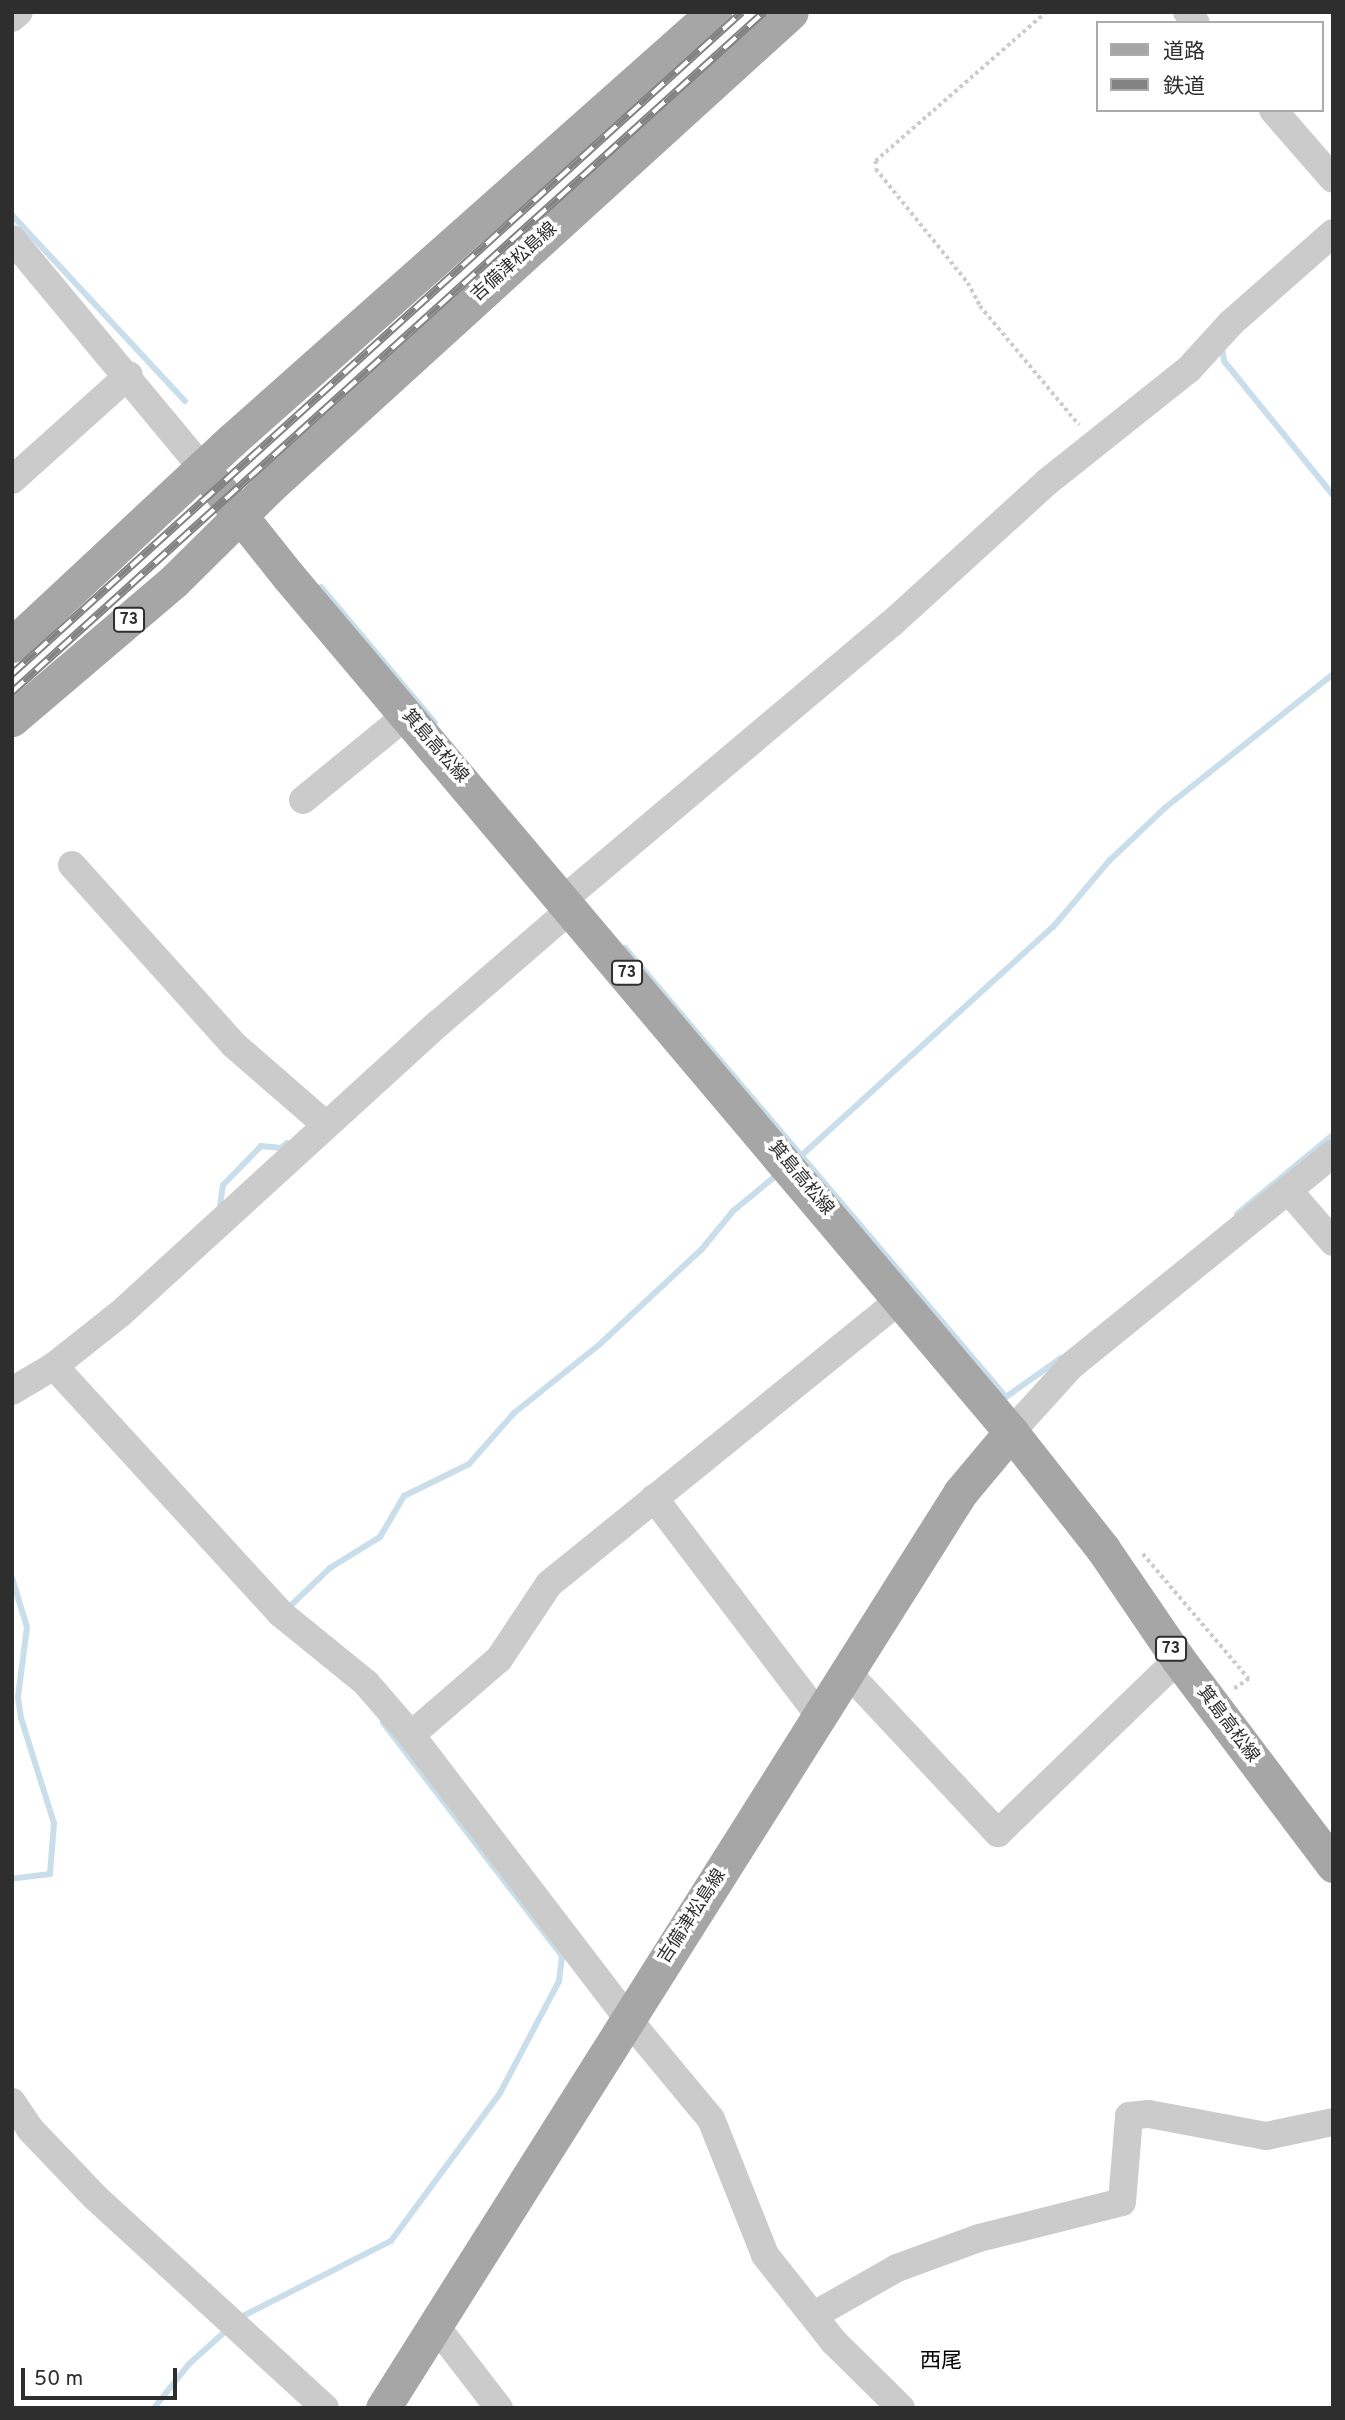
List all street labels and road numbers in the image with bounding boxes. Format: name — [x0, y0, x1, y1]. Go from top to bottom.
street label: 吉備津松島線 — [468, 219, 562, 307]
road number: 73 — [111, 608, 146, 632]
street label: 箕島高松線 — [396, 706, 472, 788]
road number: 73 — [610, 960, 644, 986]
street label: 箕島高松線 — [763, 1138, 837, 1220]
road number: 73 — [1154, 1637, 1188, 1662]
street label: 箕島高松線 — [1191, 1683, 1263, 1767]
street label: 吉備津松島線 — [655, 1866, 731, 1968]

